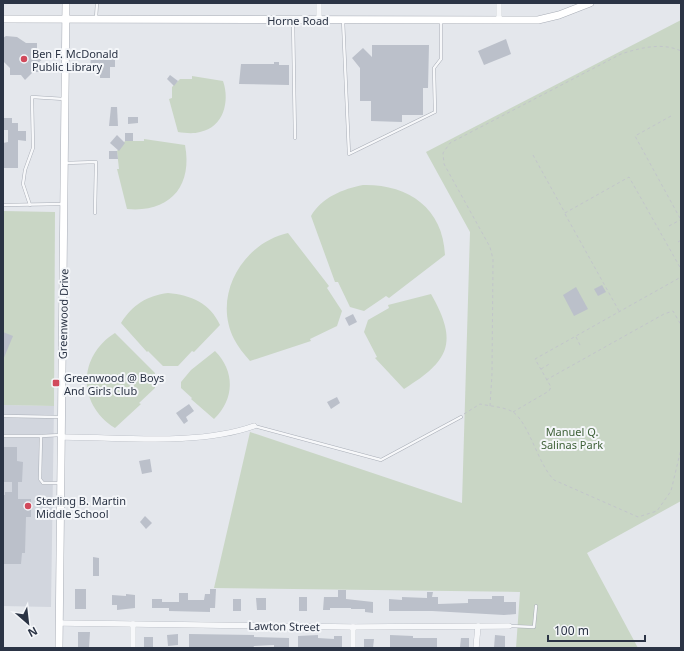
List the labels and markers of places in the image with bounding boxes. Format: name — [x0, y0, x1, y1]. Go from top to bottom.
place label: Ben F. McDonald Public Library — [32, 46, 118, 74]
marker: Ben F. McDonald Public Library — [19, 54, 29, 64]
place label: Greenwood @ Boys And Girls Club — [64, 370, 164, 398]
marker: Greenwood @ Boys And Girls Club — [51, 378, 61, 388]
place label: Sterling B. Martin Middle School — [36, 493, 126, 521]
marker: Sterling B. Martin Middle School — [23, 501, 33, 511]

